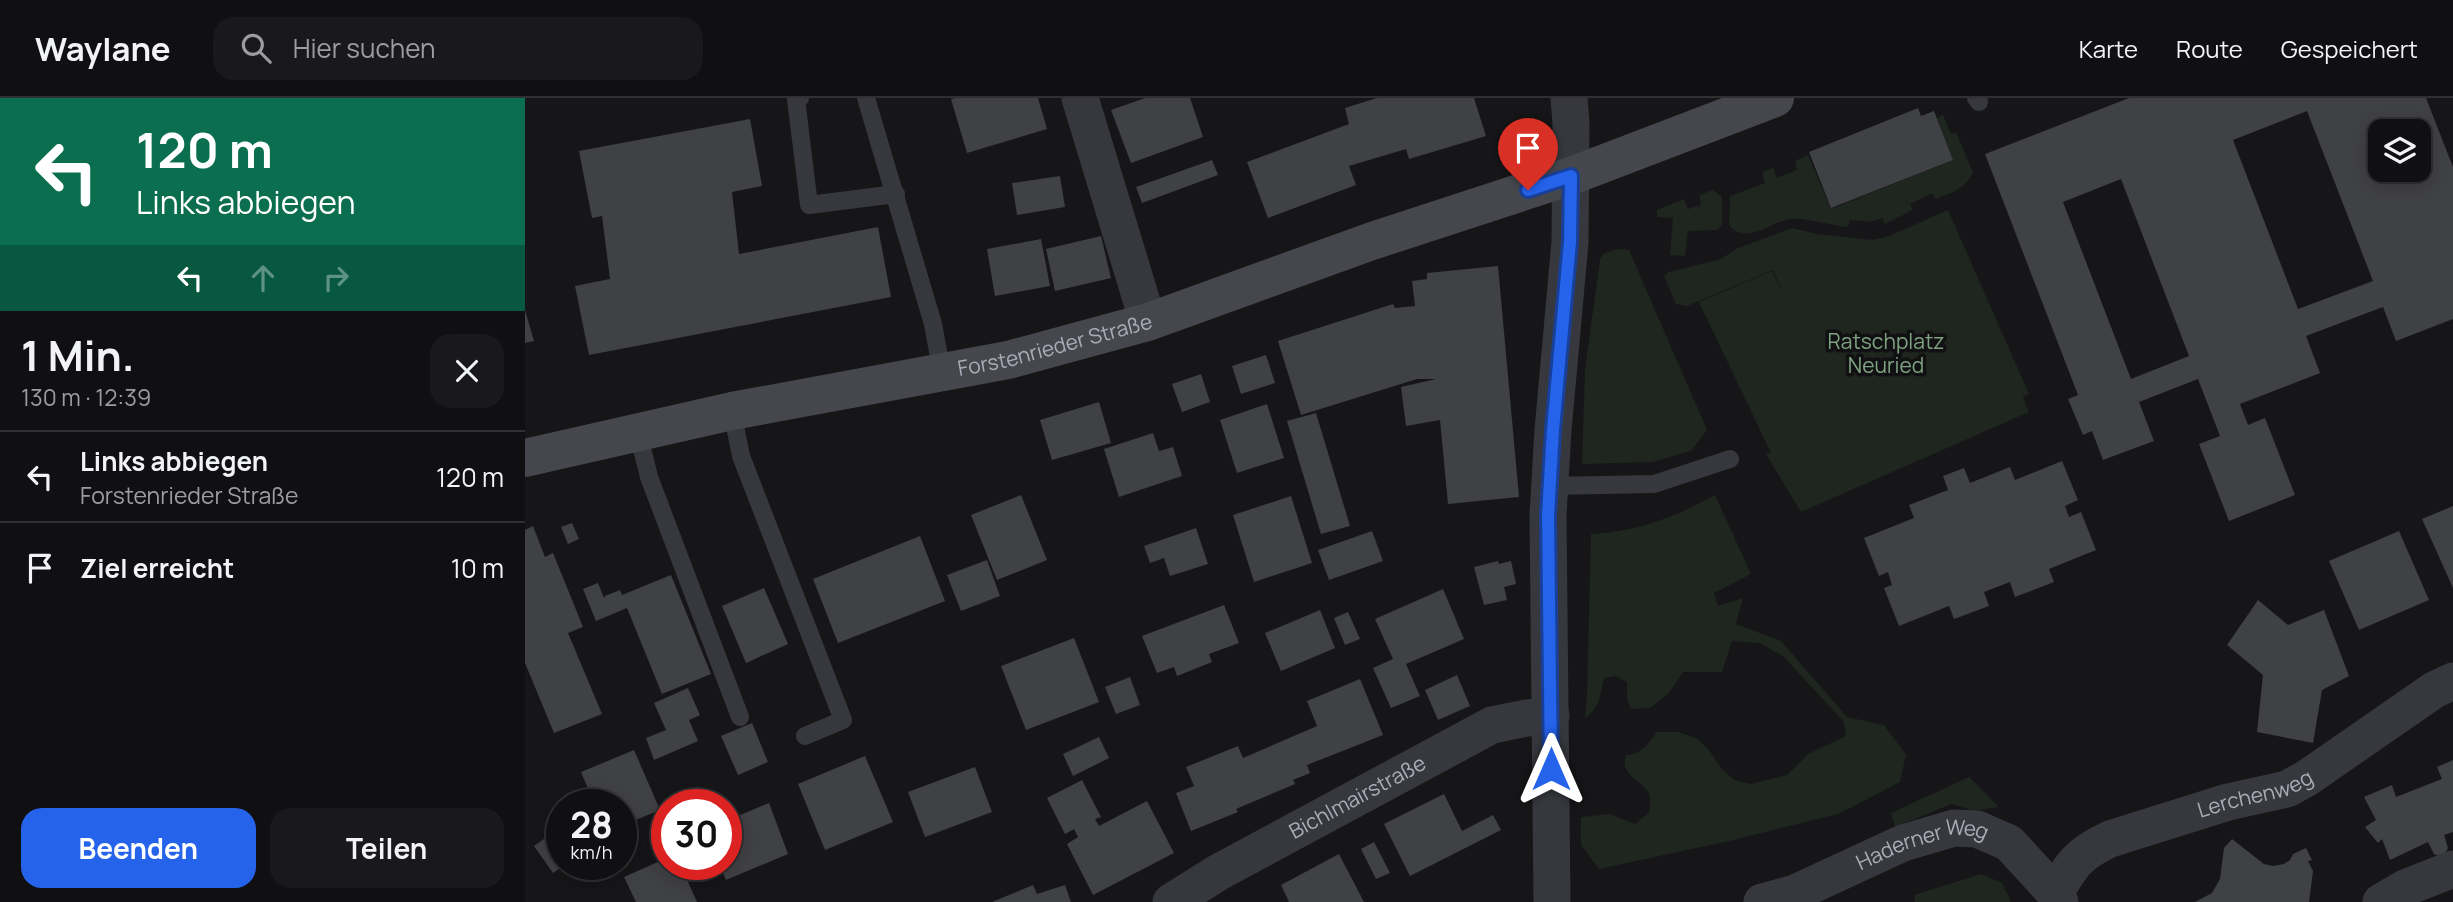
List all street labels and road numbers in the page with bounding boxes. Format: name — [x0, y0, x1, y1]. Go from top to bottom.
street label: Forstenrieder Straße — [955, 307, 1155, 382]
street label: Bichlmairstraße — [1284, 748, 1430, 845]
street label: Lerchenweg — [2194, 763, 2318, 824]
street label: Haderner Weg — [1851, 813, 1994, 876]

